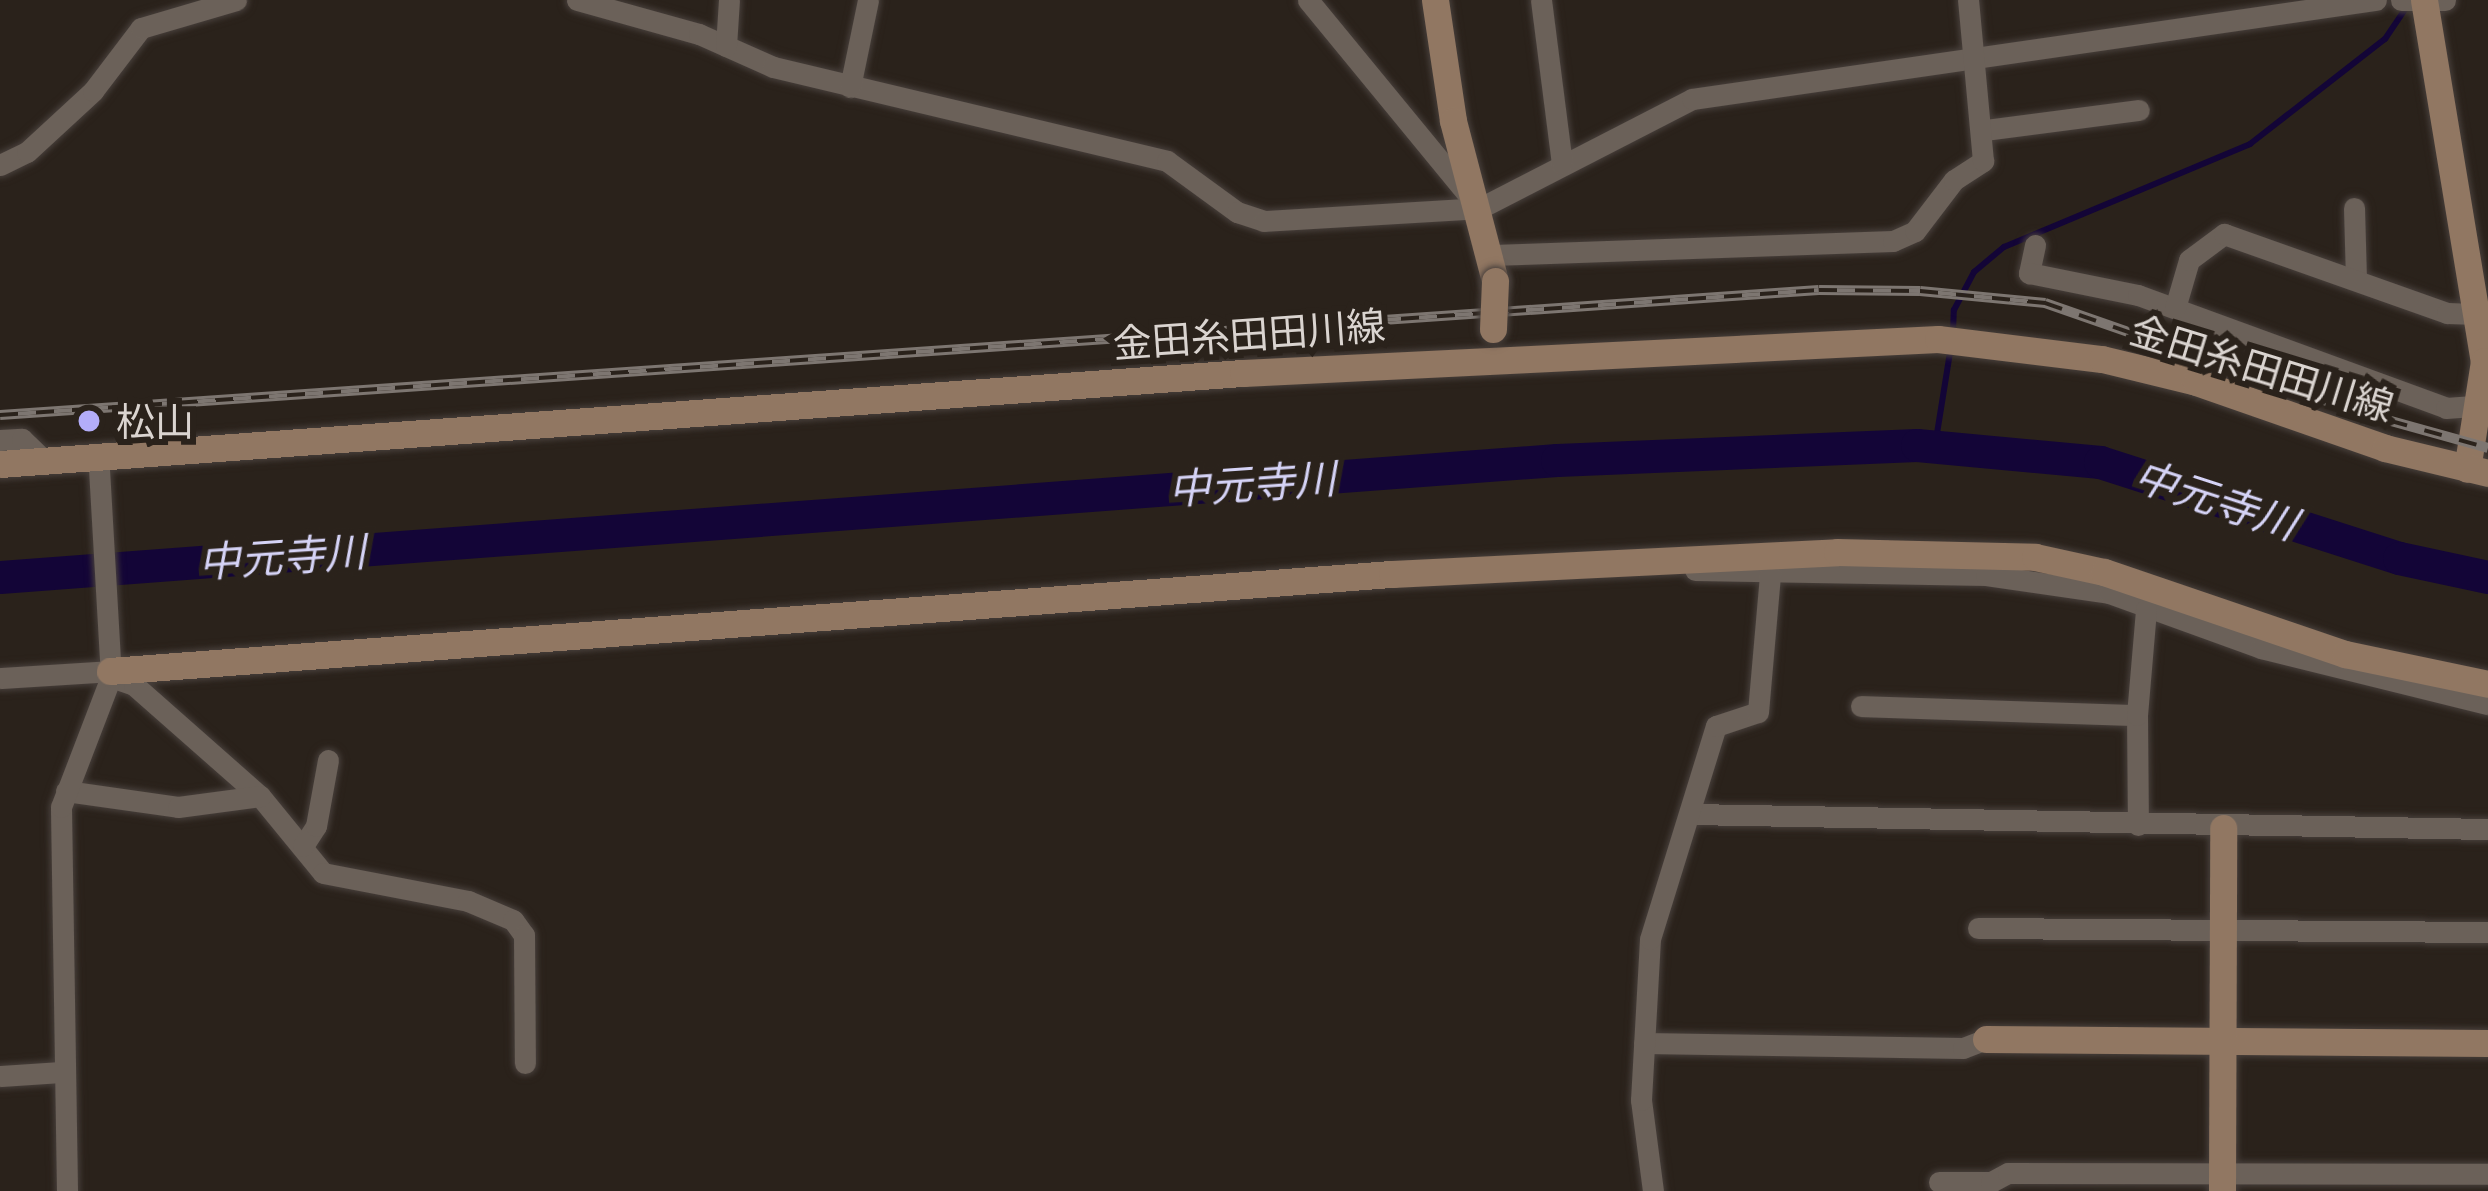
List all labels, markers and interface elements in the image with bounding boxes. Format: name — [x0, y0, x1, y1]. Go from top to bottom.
street label: 金田糸田田川線 — [1111, 301, 1387, 367]
street label: 金田糸田田川線 — [2125, 306, 2399, 430]
place label: 松山 — [116, 398, 194, 444]
marker: 松山 — [73, 405, 105, 437]
water label: 中元寺川 — [2128, 449, 2304, 549]
water label: 中元寺川 — [1166, 452, 1338, 514]
water label: 中元寺川 — [196, 525, 368, 587]

